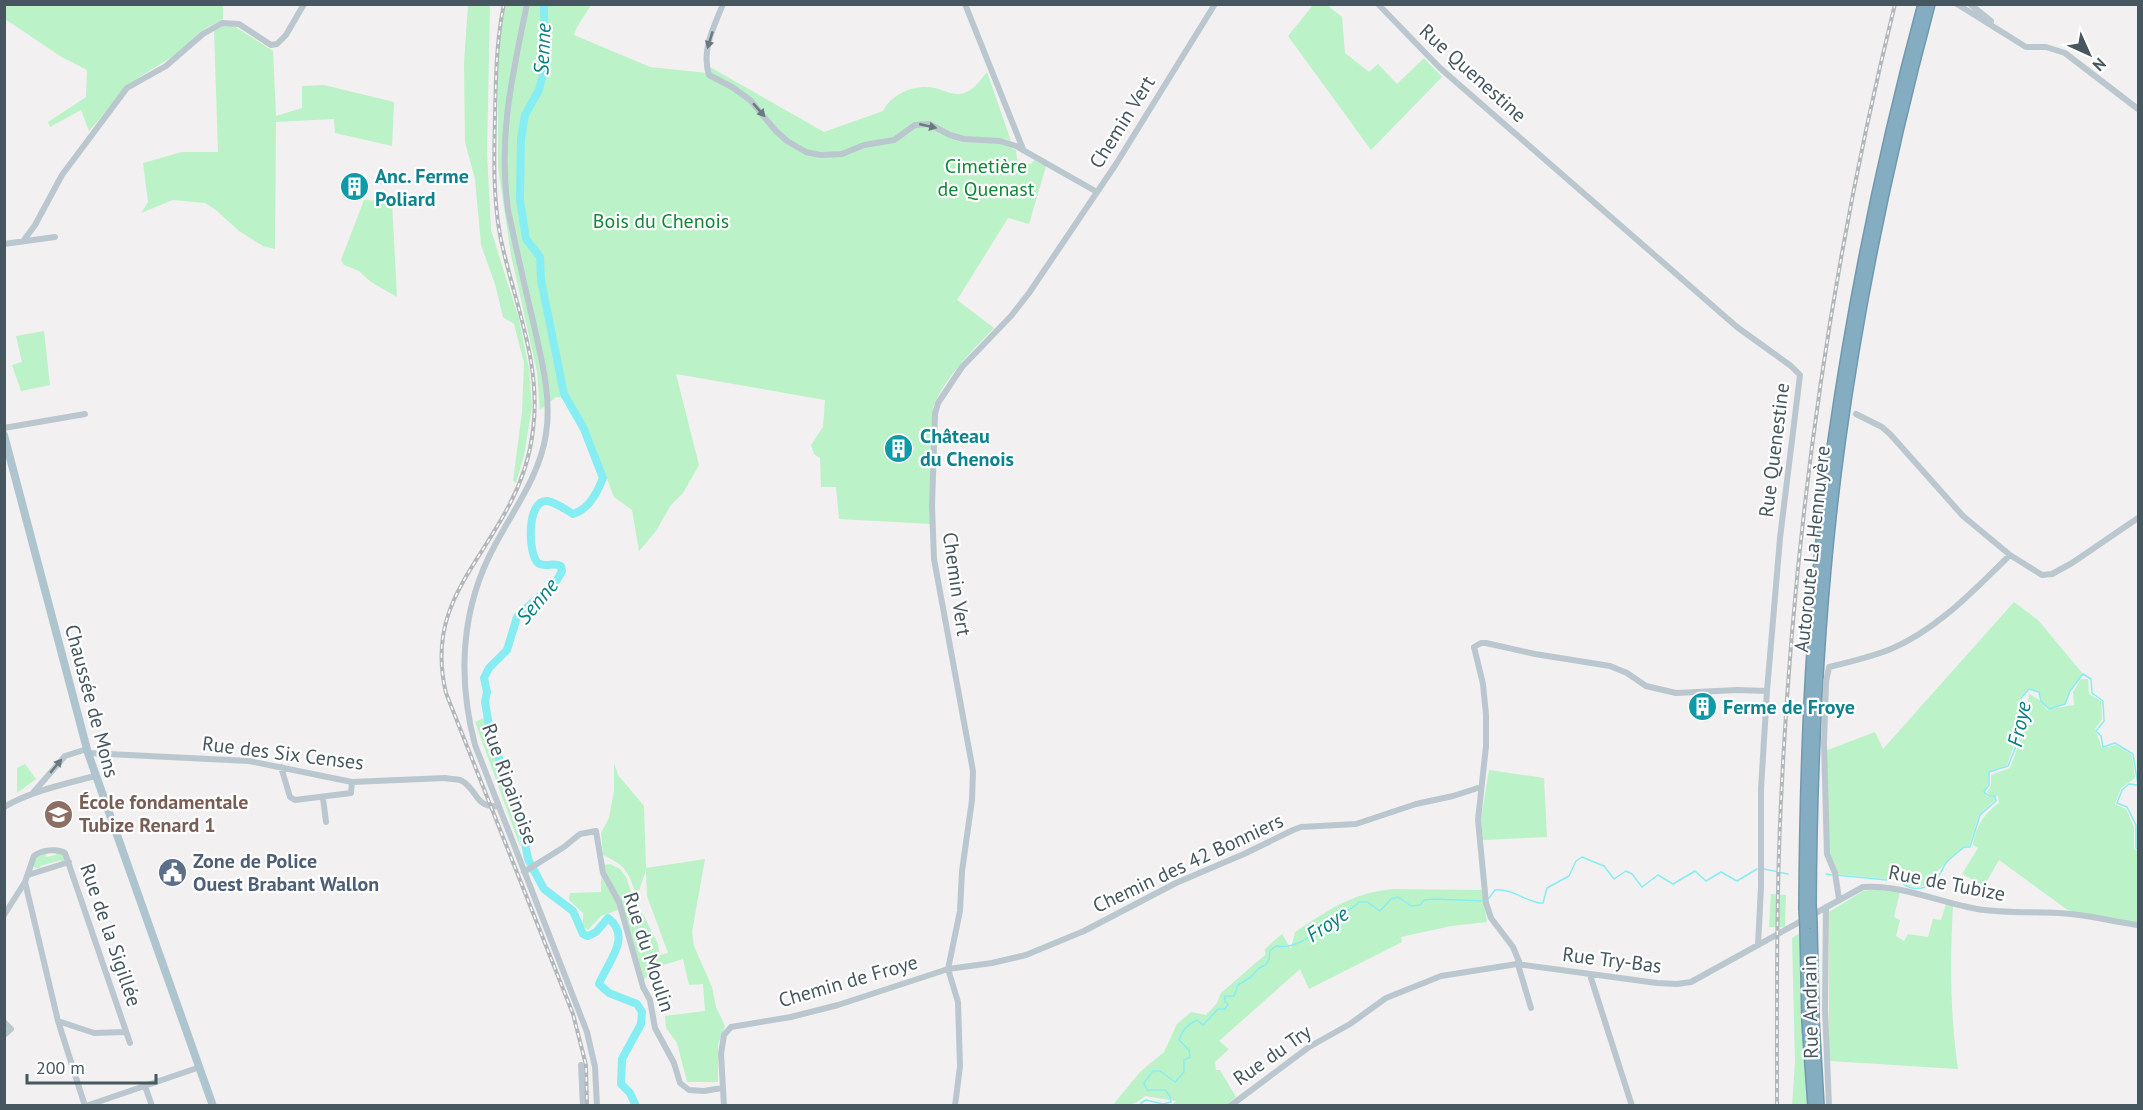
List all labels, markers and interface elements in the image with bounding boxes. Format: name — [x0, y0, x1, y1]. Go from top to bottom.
street label: Rue Quenestine — [1414, 18, 1532, 128]
water label: Senne — [527, 22, 557, 76]
north arrow — [2059, 24, 2119, 84]
one-way arrow — [705, 31, 714, 49]
text: N — [2089, 54, 2110, 75]
street label: Chemin Vert — [1083, 71, 1161, 173]
one-way arrow — [752, 102, 765, 118]
one-way arrow — [919, 122, 937, 132]
park label: Cimetière de Quenast — [938, 153, 1035, 202]
place label: Anc. Ferme Poliard — [375, 163, 469, 212]
building icon: Anc. Ferme Poliard — [338, 171, 370, 203]
park label: Bois du Chenois — [593, 208, 729, 234]
street label: Rue Quenestine — [1753, 381, 1795, 519]
place label: Château du Chenois — [920, 423, 1014, 472]
building icon: Château du Chenois — [883, 432, 915, 464]
street label: Autoroute La Hennuyère — [1788, 444, 1836, 654]
street label: Chemin Vert — [937, 531, 977, 638]
water label: Senne — [510, 572, 564, 630]
street label: Chaussée de Mons — [59, 622, 125, 780]
building icon: Ferme de Froye — [1686, 691, 1718, 723]
place label: Ferme de Froye — [1723, 694, 1855, 720]
water label: Froye — [2001, 699, 2037, 749]
street label: Rue Ripainoise — [476, 720, 544, 848]
street label: Rue des Six Censes — [201, 730, 365, 776]
one-way arrow — [49, 758, 62, 774]
place label: École fondamentale Tubize Renard 1 — [79, 789, 248, 838]
school or university icon: École fondamentale Tubize Renard 1 — [42, 798, 74, 830]
street label: Chemin des 42 Bonniers — [1089, 807, 1287, 919]
place label: Zone de Police Ouest Brabant Wallon — [193, 848, 379, 897]
public building icon: Zone de Police Ouest Brabant Wallon — [156, 856, 188, 888]
street label: Rue de Tubize — [1886, 859, 2008, 907]
street label: Rue de la Sigillée — [74, 860, 148, 1010]
street label: Rue du Moulin — [617, 889, 681, 1015]
water label: Froye — [1300, 900, 1354, 948]
street label: Rue Try-Bas — [1561, 941, 1663, 979]
street label: Chemin de Froye — [775, 949, 921, 1013]
street label: Rue Andrain — [1796, 955, 1824, 1059]
street label: Rue du Try — [1228, 1018, 1317, 1091]
scale bar — [27, 1047, 156, 1085]
text: 200 m — [36, 1056, 85, 1079]

